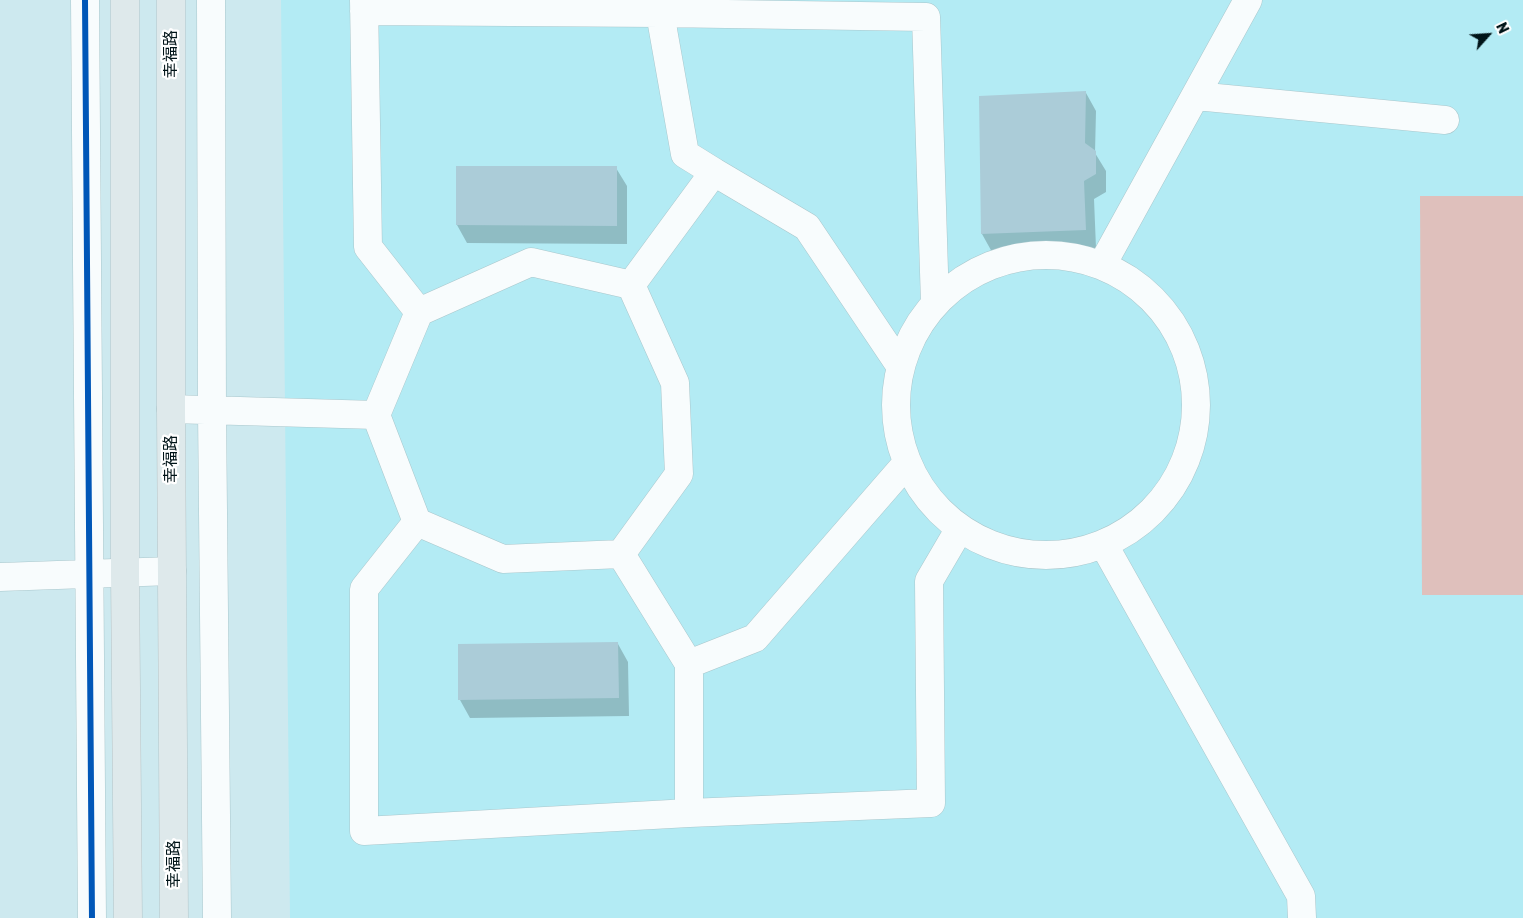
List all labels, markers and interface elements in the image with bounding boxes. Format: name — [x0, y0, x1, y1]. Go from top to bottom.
north arrow — [1463, 10, 1513, 60]
text: N — [1492, 20, 1512, 36]
street label: 幸福路 — [161, 30, 181, 78]
street label: 幸福路 — [161, 435, 181, 483]
street label: 幸福路 — [164, 840, 184, 888]

